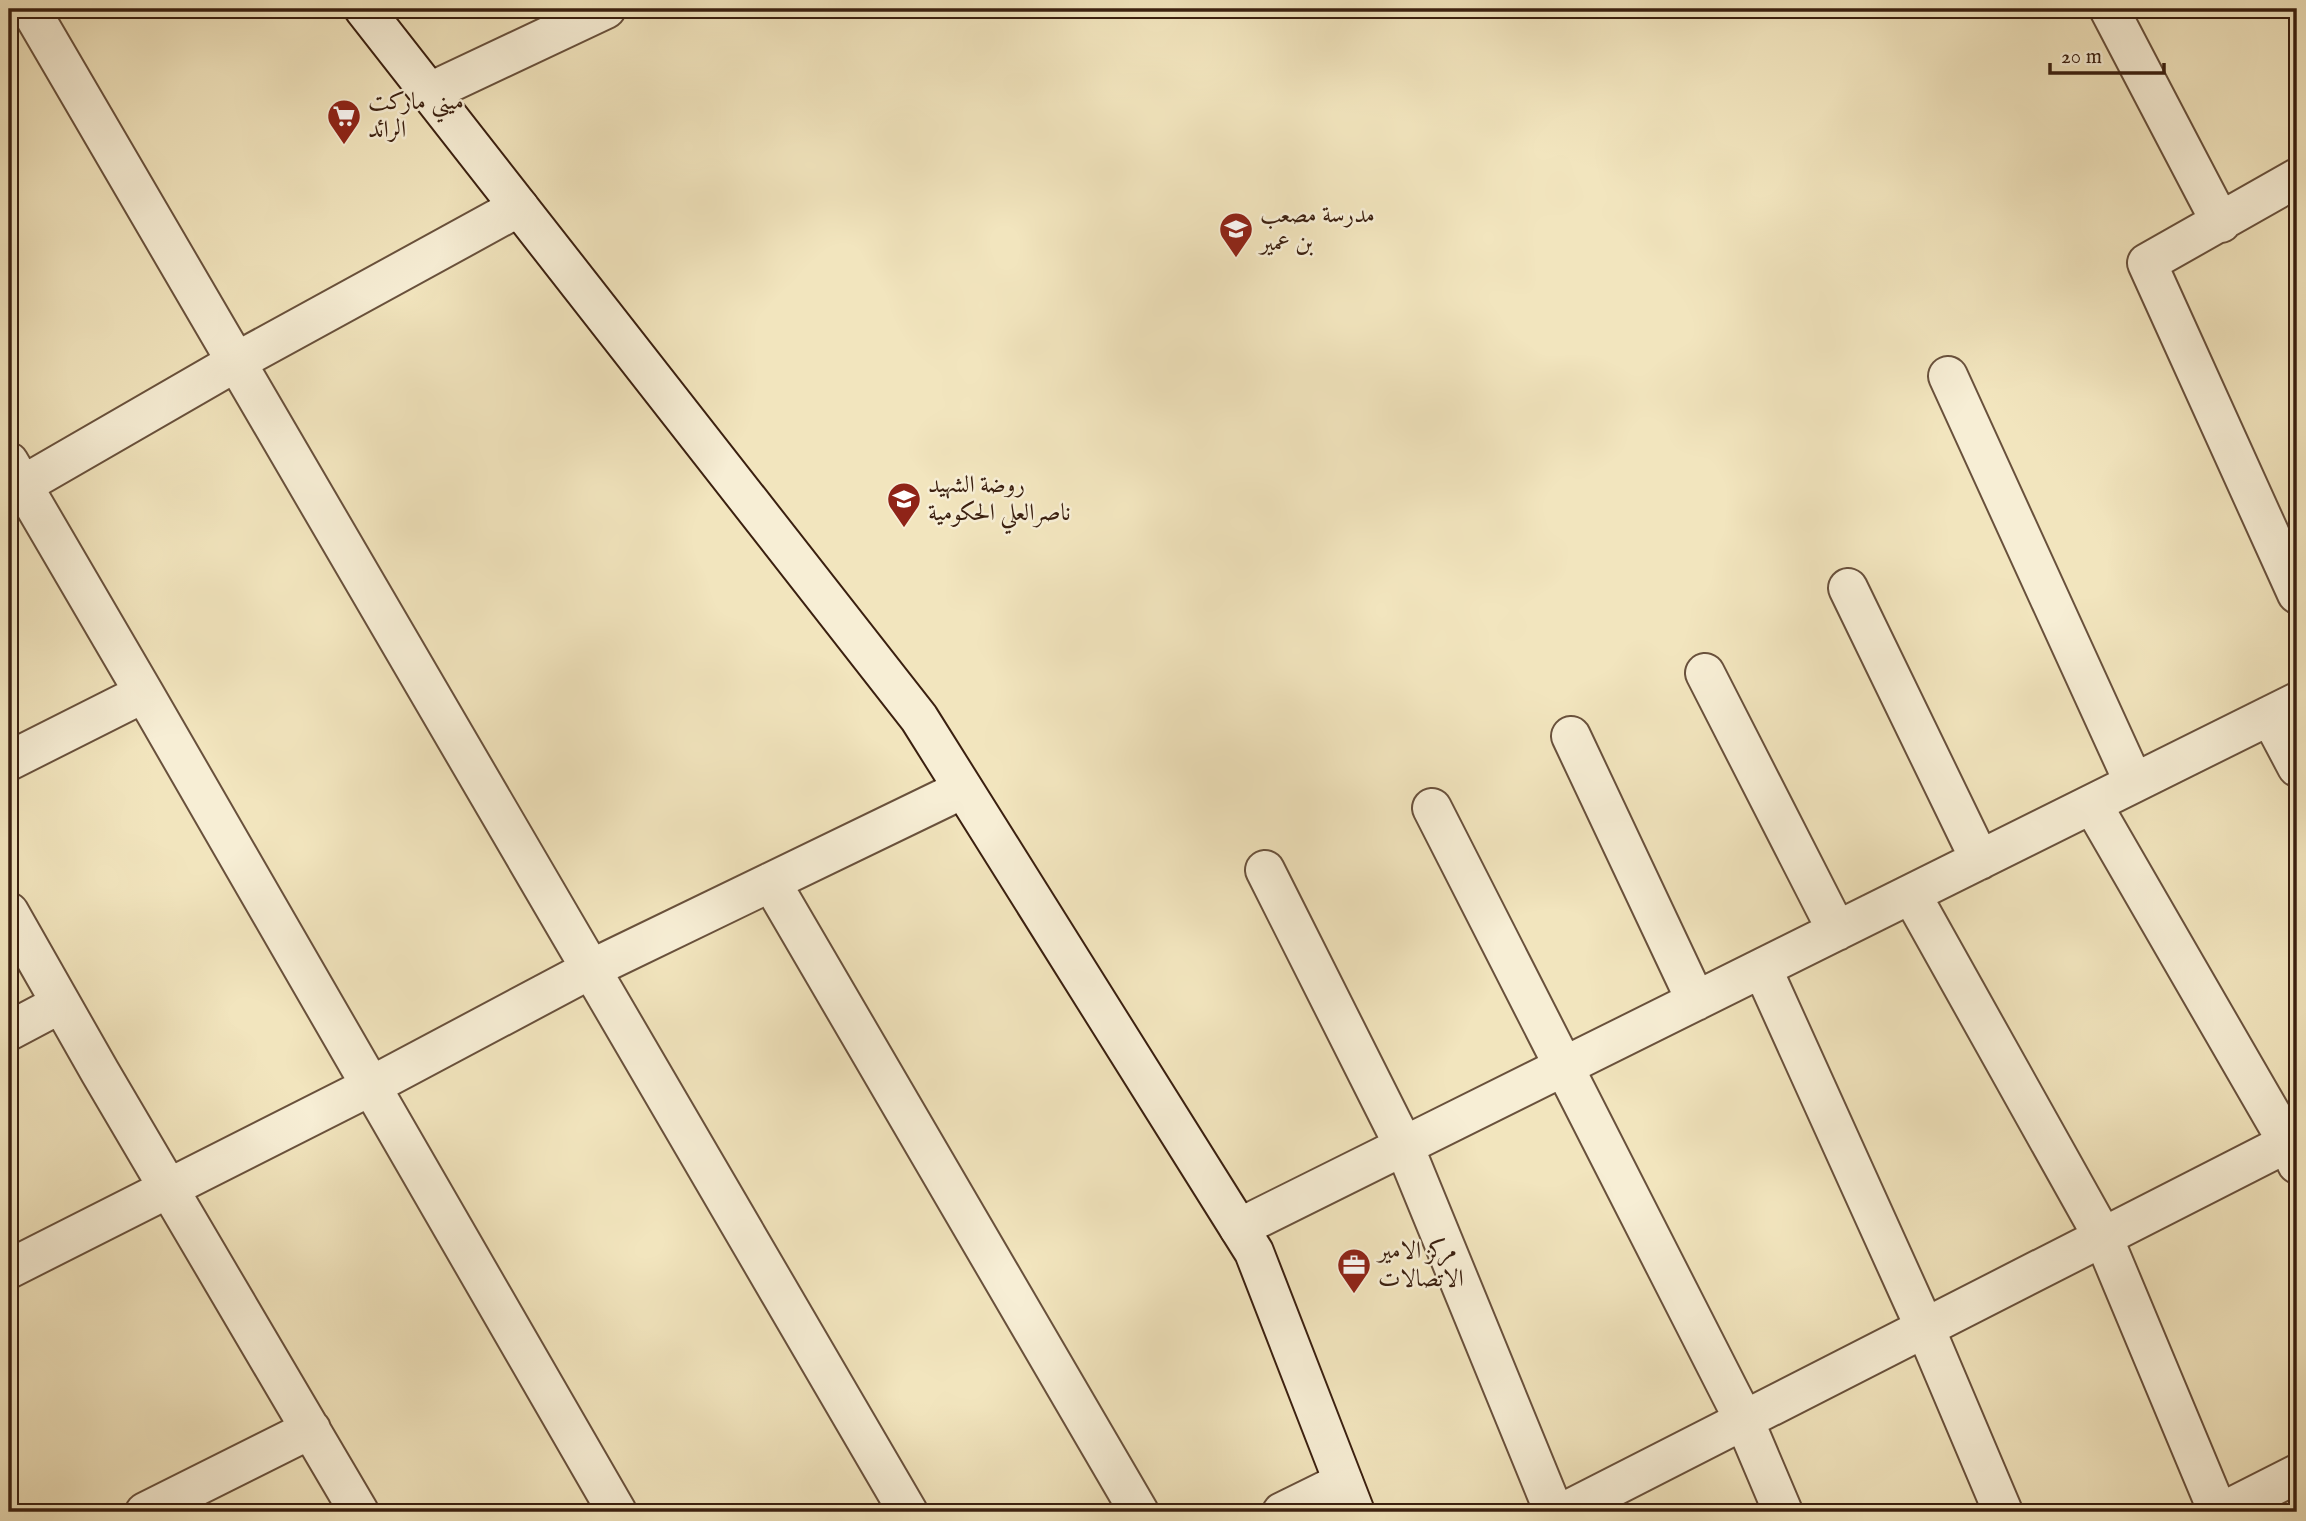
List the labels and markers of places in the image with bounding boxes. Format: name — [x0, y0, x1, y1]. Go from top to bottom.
place label: ميني ماركت الرائد — [368, 87, 464, 146]
supermarket icon: ميني ماركت الرائد — [325, 97, 363, 146]
place label: مدرسة مصعب بن عمير — [1257, 200, 1375, 259]
school or university icon: مدرسة مصعب بن عمير — [1217, 210, 1255, 259]
place label: روضة الشهيد ناصرالعلي الحكومية — [928, 470, 1071, 535]
school or university icon: روضة الشهيد ناصرالعلي الحكومية — [885, 480, 923, 529]
place label: مركز الامير الاتصالات — [1375, 1236, 1464, 1295]
office icon: مركز الامير الاتصالات — [1335, 1246, 1373, 1295]

